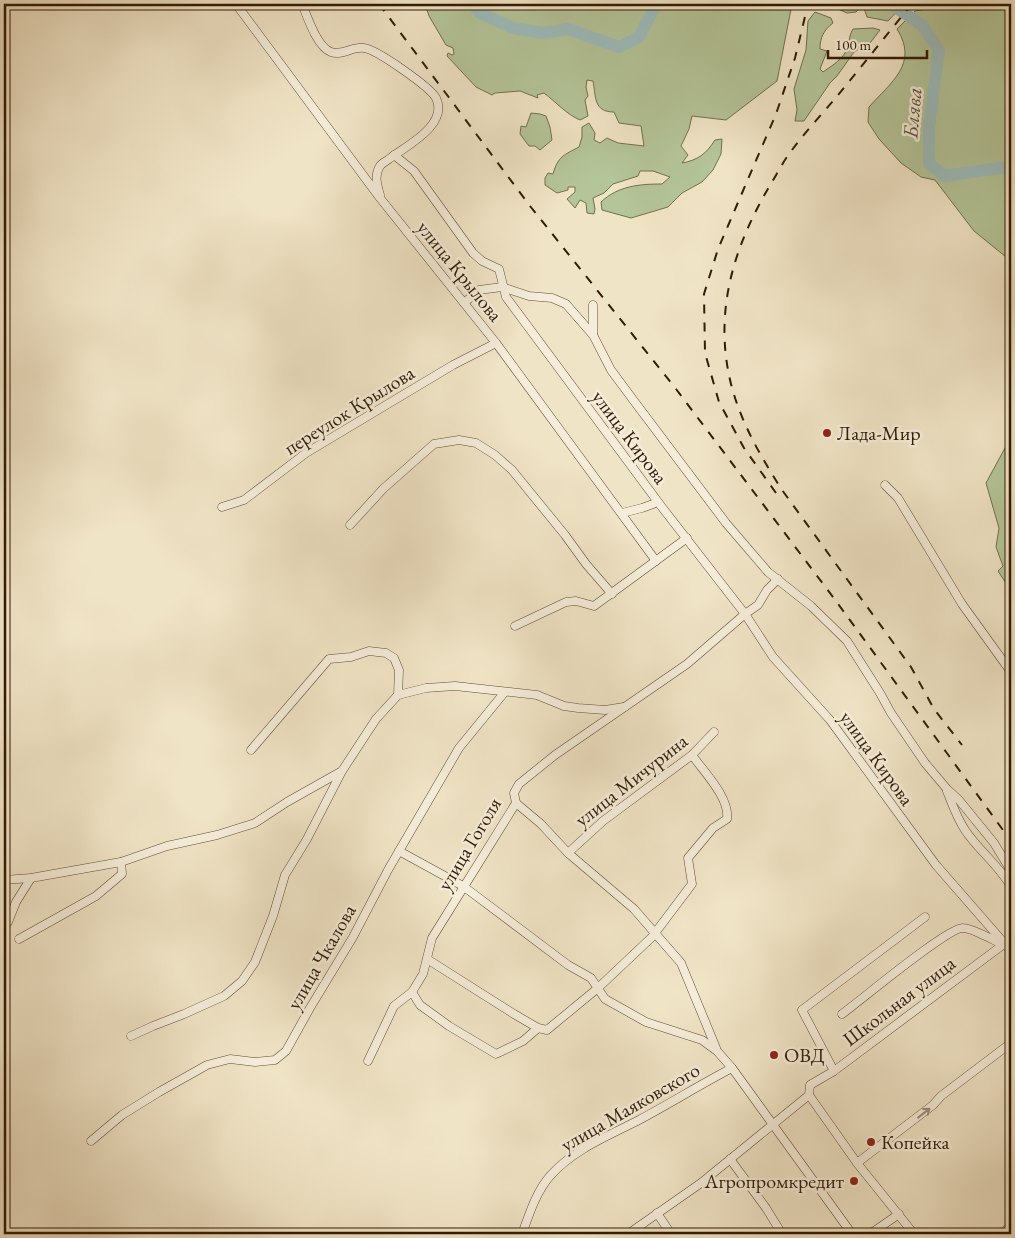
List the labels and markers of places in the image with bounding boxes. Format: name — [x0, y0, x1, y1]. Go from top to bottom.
place label: Лада-Мир — [837, 420, 921, 446]
marker: Лада-Мир — [821, 427, 833, 439]
place label: ОВД — [784, 1042, 825, 1068]
marker: ОВД — [768, 1049, 780, 1061]
place label: Копейка — [881, 1129, 949, 1155]
marker: Копейка — [865, 1136, 877, 1148]
place label: Агропромкредит — [704, 1168, 844, 1194]
marker: Агропромкредит — [848, 1175, 860, 1187]

